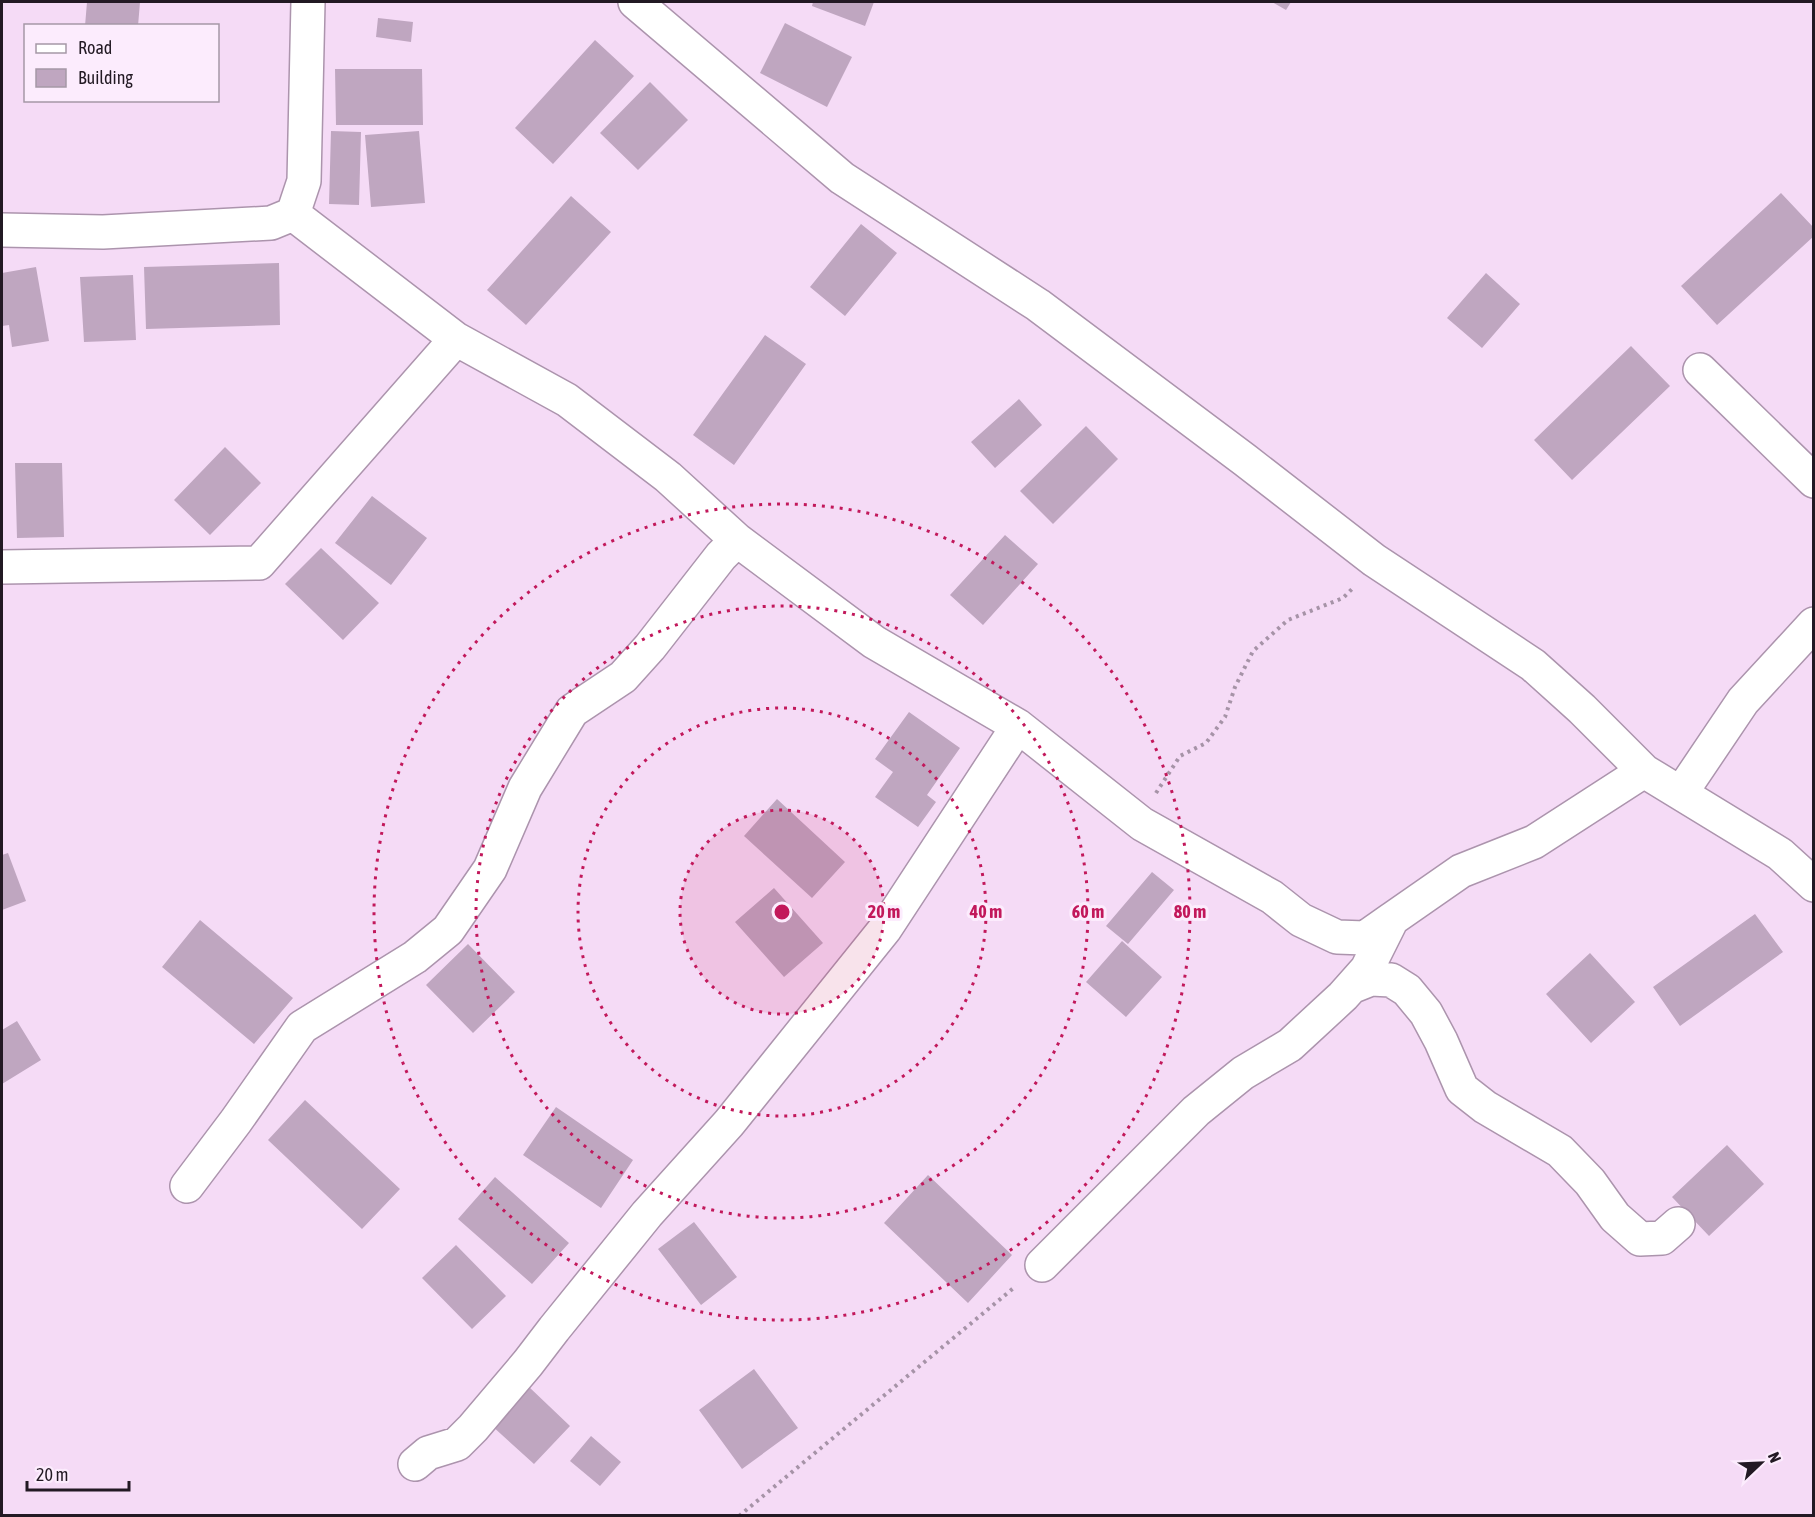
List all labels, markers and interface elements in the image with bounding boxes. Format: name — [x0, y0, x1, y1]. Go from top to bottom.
legend — [24, 24, 219, 102]
text: Road — [78, 37, 112, 58]
text: Building — [78, 67, 133, 88]
text: 20 m — [868, 901, 900, 922]
text: 40 m — [969, 901, 1002, 922]
text: 60 m — [1072, 901, 1104, 922]
text: 80 m — [1174, 901, 1206, 922]
centre of rings — [772, 902, 792, 922]
north arrow — [1731, 1433, 1791, 1493]
text: N — [1765, 1449, 1785, 1465]
scale bar — [27, 1454, 129, 1492]
text: 20 m — [36, 1464, 68, 1485]

